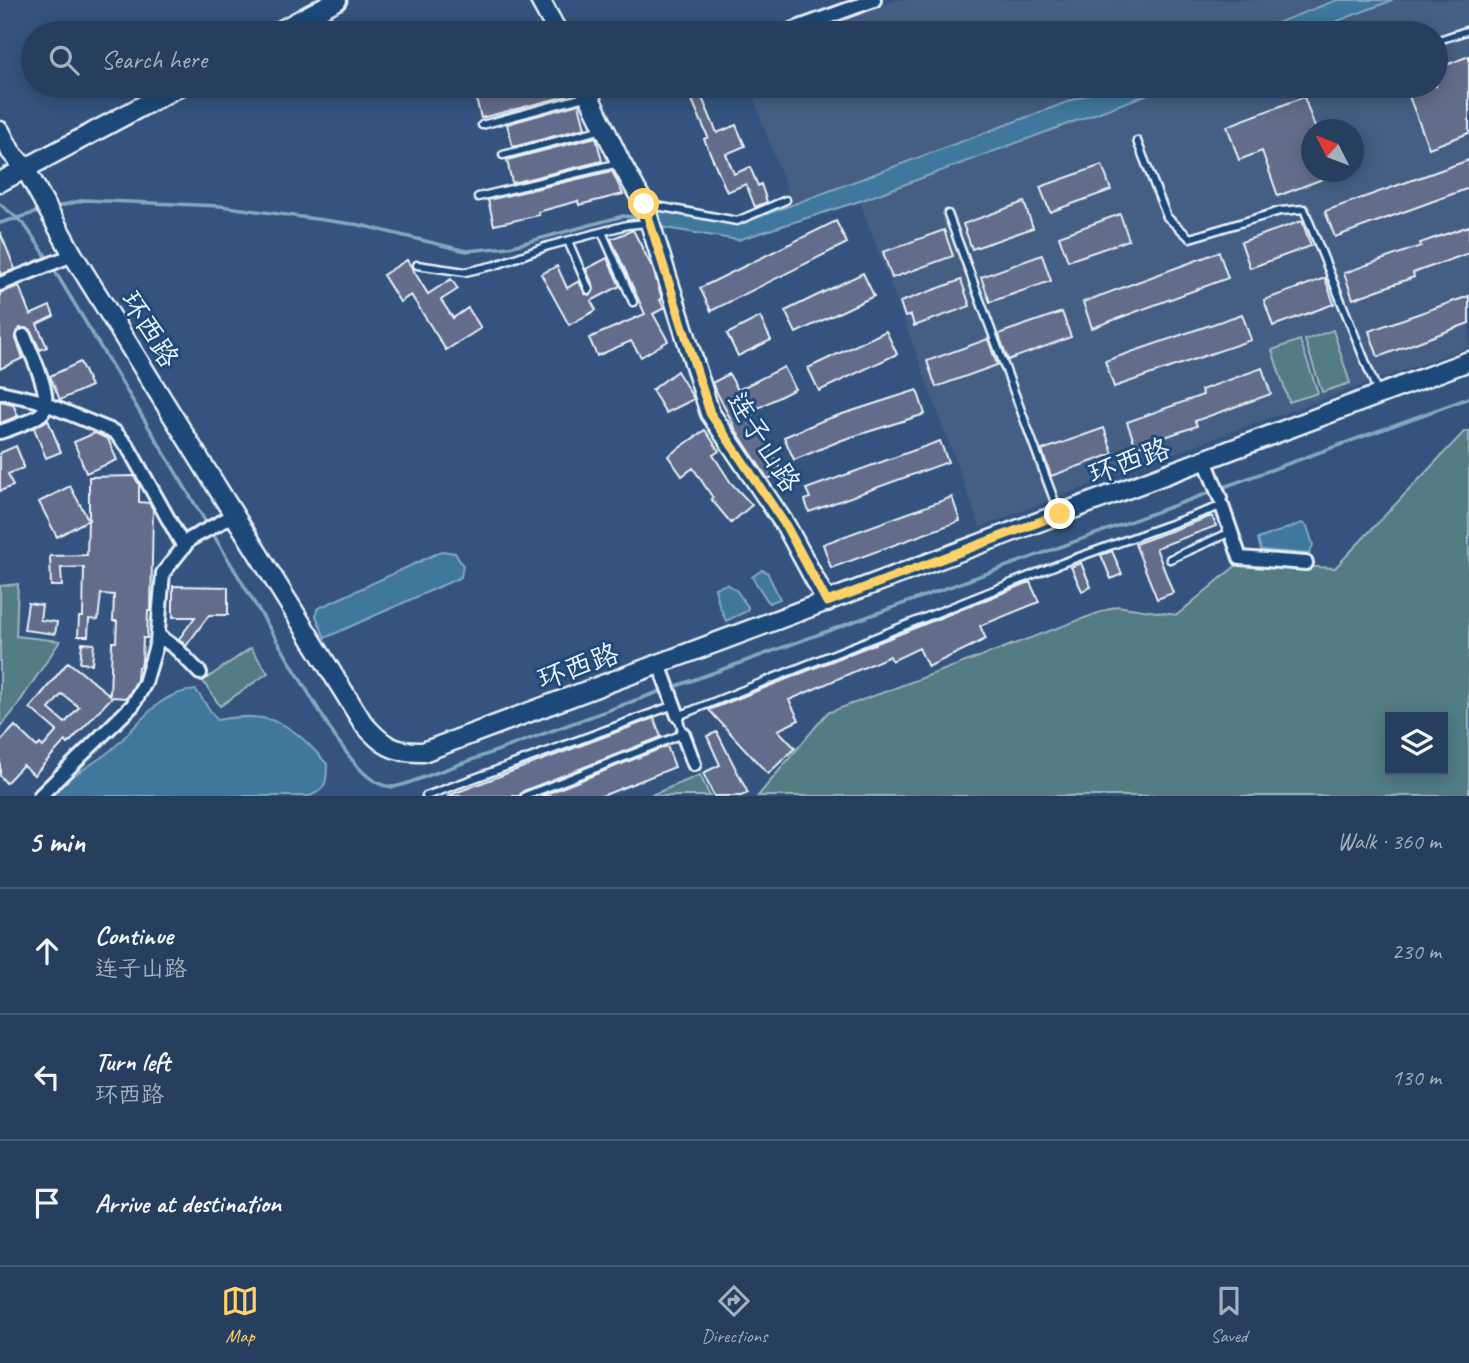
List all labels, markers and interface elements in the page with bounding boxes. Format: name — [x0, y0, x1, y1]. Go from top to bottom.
search box — [21, 21, 1448, 98]
icon: search — [45, 41, 83, 79]
text: Search here — [101, 43, 207, 76]
north arrow — [1301, 119, 1364, 182]
route start — [628, 188, 659, 219]
street label: 环西路 — [113, 284, 187, 374]
street label: 连子山路 — [719, 385, 809, 499]
street label: 环西路 — [1084, 430, 1174, 492]
route end — [1044, 498, 1075, 529]
street label: 环西路 — [533, 635, 623, 697]
map controls — [1385, 712, 1448, 775]
button: layers — [1385, 712, 1448, 775]
text: 5 min — [28, 823, 85, 861]
text: Walk · 360 m — [1337, 827, 1441, 856]
text: Continue — [95, 919, 173, 952]
icon: ahead — [28, 932, 66, 970]
text: 230 m — [1392, 937, 1441, 966]
text: 连子山路 — [95, 954, 187, 983]
text: Turn left — [95, 1045, 170, 1078]
icon: left — [28, 1058, 66, 1096]
text: 130 m — [1392, 1063, 1441, 1092]
text: 环西路 — [95, 1080, 164, 1109]
icon: arrive — [28, 1184, 66, 1222]
text: Arrive at destination — [95, 1187, 281, 1220]
tab: Map — [221, 1282, 259, 1348]
tab: Directions — [701, 1282, 768, 1348]
tab: Saved — [1210, 1282, 1248, 1348]

